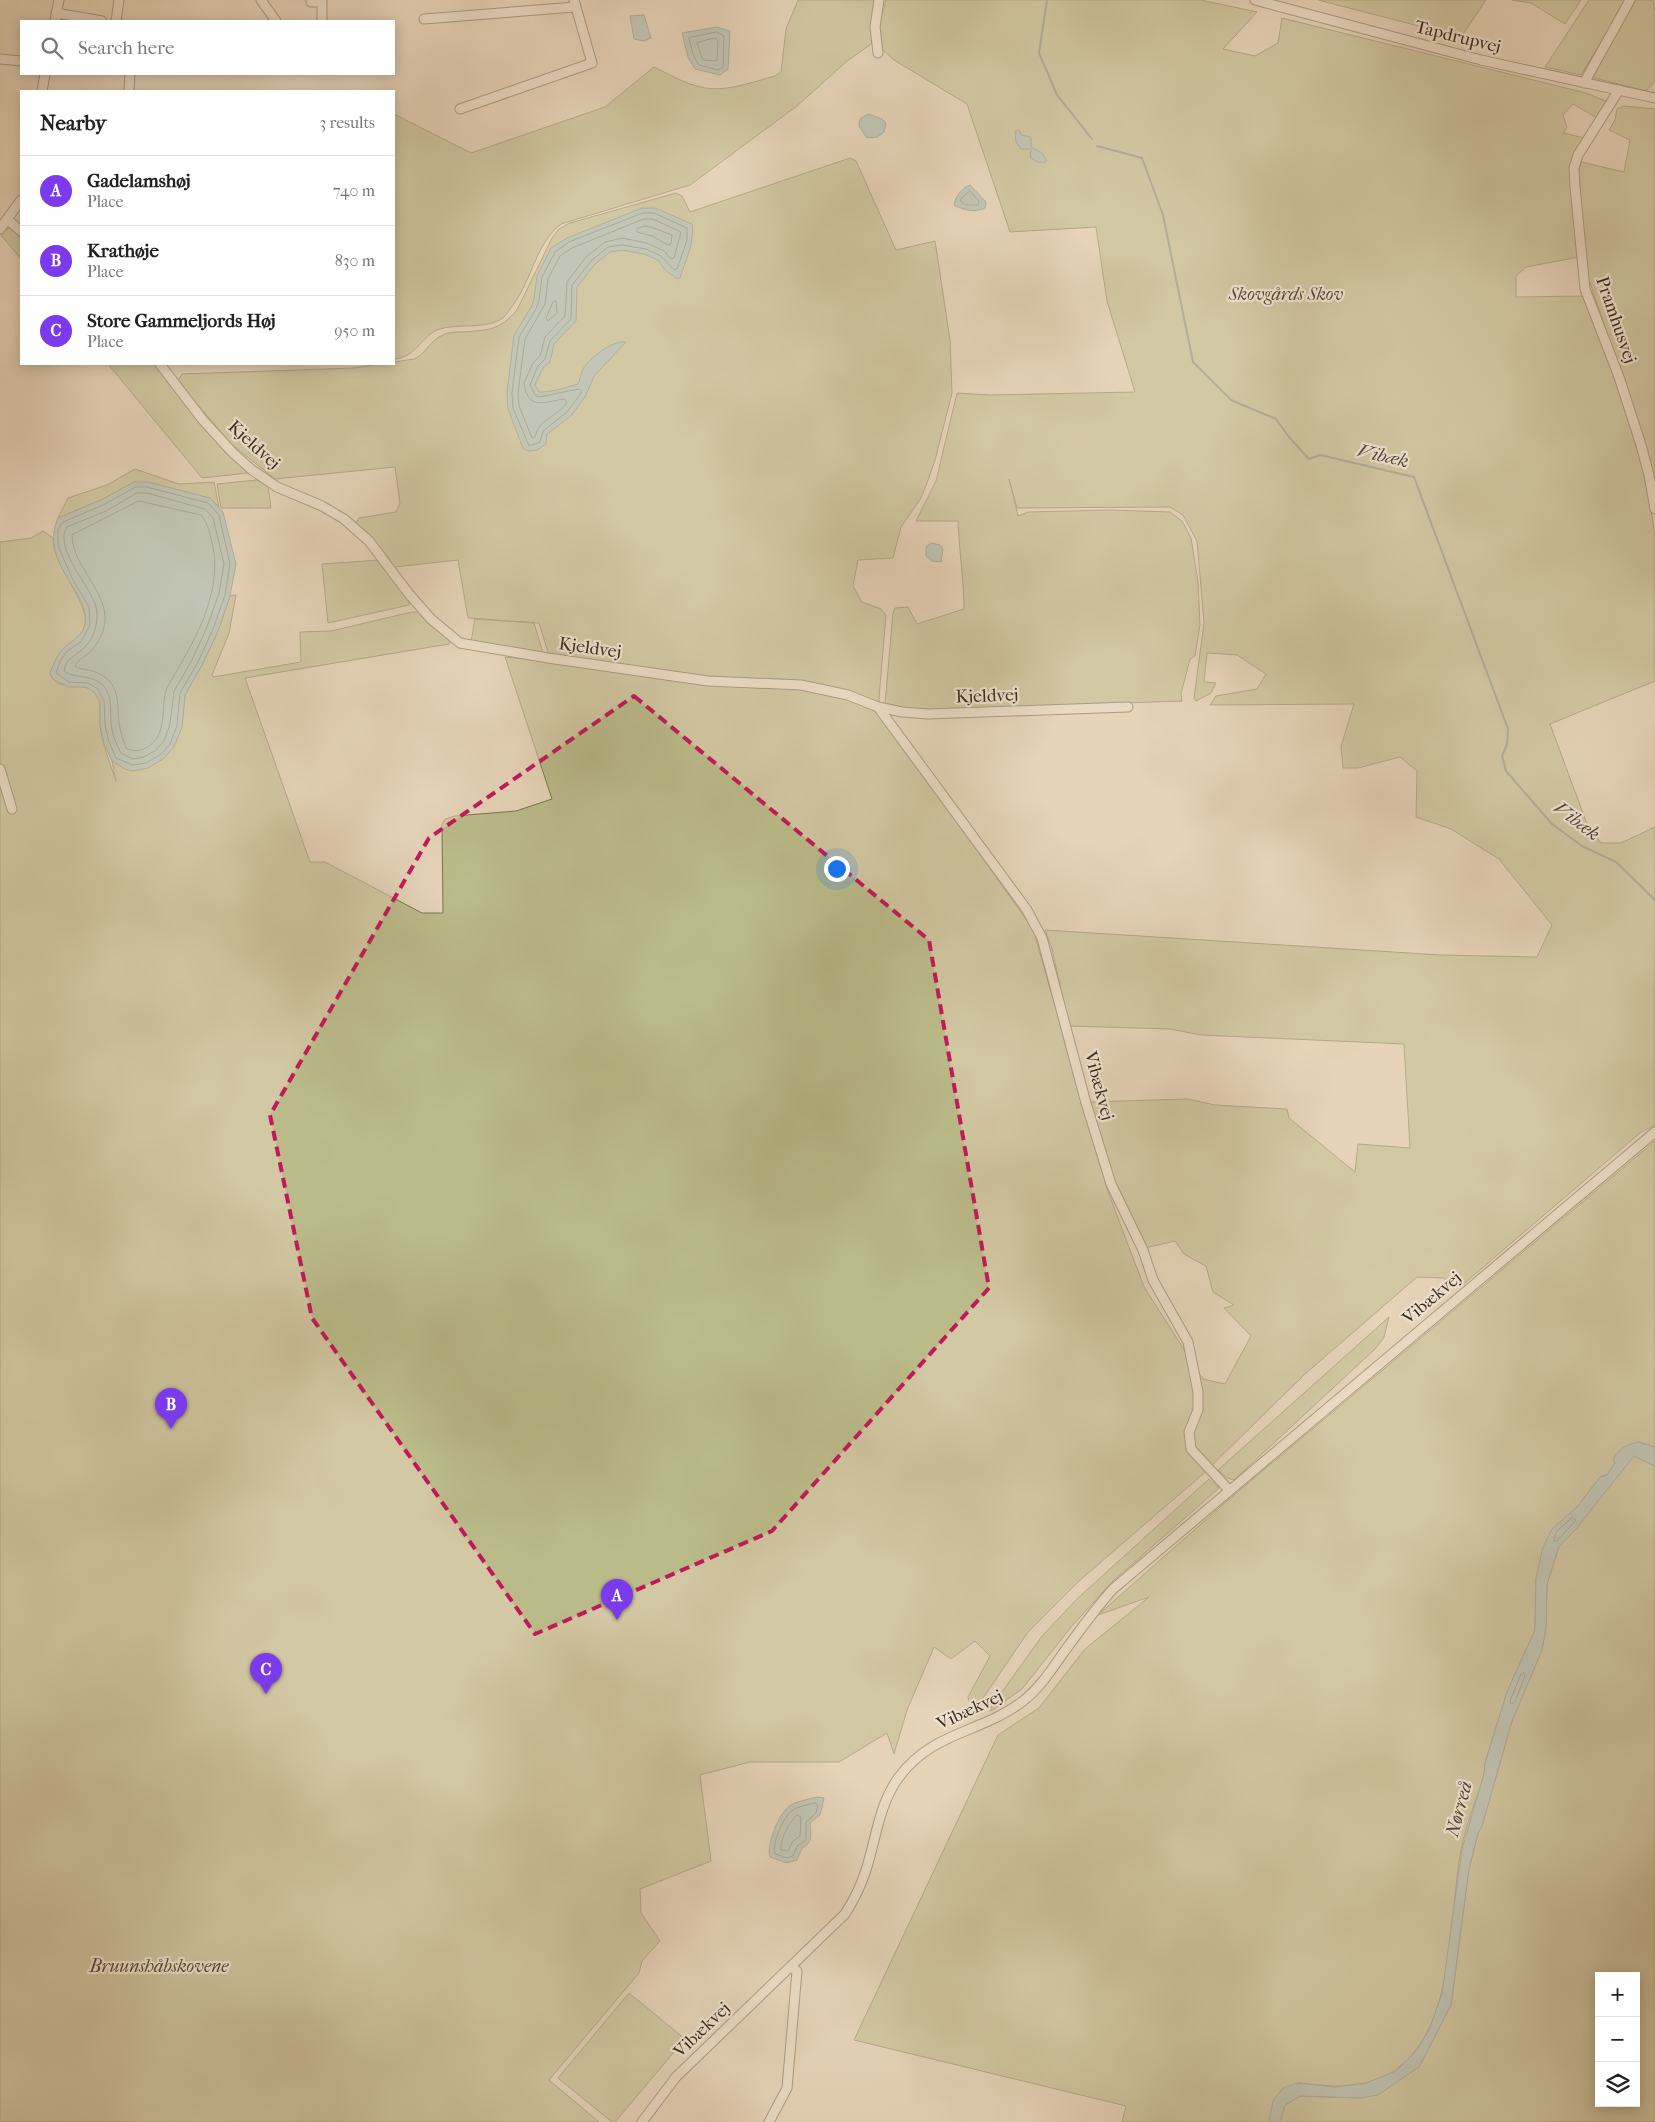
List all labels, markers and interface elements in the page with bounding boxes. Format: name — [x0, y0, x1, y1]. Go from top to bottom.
street label: Tapdrupvej — [1413, 16, 1503, 58]
search box — [20, 20, 395, 75]
icon: search — [38, 34, 66, 62]
text: Search here — [78, 37, 174, 59]
text: Nearby — [40, 111, 106, 135]
text: 3 results — [319, 113, 375, 132]
text: Gadelamshøj — [87, 170, 191, 192]
text: A — [51, 181, 61, 200]
text: 740 m — [333, 181, 375, 200]
text: Place — [87, 192, 123, 211]
text: Krathøje — [87, 240, 159, 262]
text: B — [51, 251, 61, 270]
text: 830 m — [335, 251, 375, 270]
text: Place — [87, 262, 123, 281]
street label: Pramhusvej — [1591, 274, 1641, 366]
park label: Skovgårds Skov — [1228, 284, 1343, 305]
text: Store Gammeljords Høj — [87, 310, 276, 332]
text: C — [51, 321, 61, 340]
text: 950 m — [334, 321, 375, 340]
text: Place — [87, 332, 123, 351]
street label: Kjeldvej — [224, 416, 284, 474]
water label: Vibæk — [1355, 439, 1411, 473]
street label: Kjeldvej — [557, 633, 623, 663]
street label: Kjeldvej — [955, 684, 1019, 708]
water label: Vibæk — [1550, 797, 1604, 845]
your location — [824, 856, 850, 882]
street label: Vibækvej — [1079, 1048, 1118, 1123]
street label: Vibækvej — [1397, 1267, 1466, 1329]
pin: B — [155, 1388, 187, 1429]
pin: A — [601, 1579, 633, 1620]
pin: C — [250, 1653, 282, 1694]
street label: Vibækvej — [933, 1686, 1006, 1735]
water label: Nørreå — [1441, 1779, 1477, 1840]
park label: Bruunshåbskovene — [88, 1956, 229, 1977]
map controls — [1595, 1972, 1640, 2107]
button: + — [1595, 1972, 1640, 2017]
street label: Vibækvej — [669, 1998, 735, 2063]
button: − — [1595, 2017, 1640, 2062]
button: layers — [1595, 2062, 1640, 2107]

